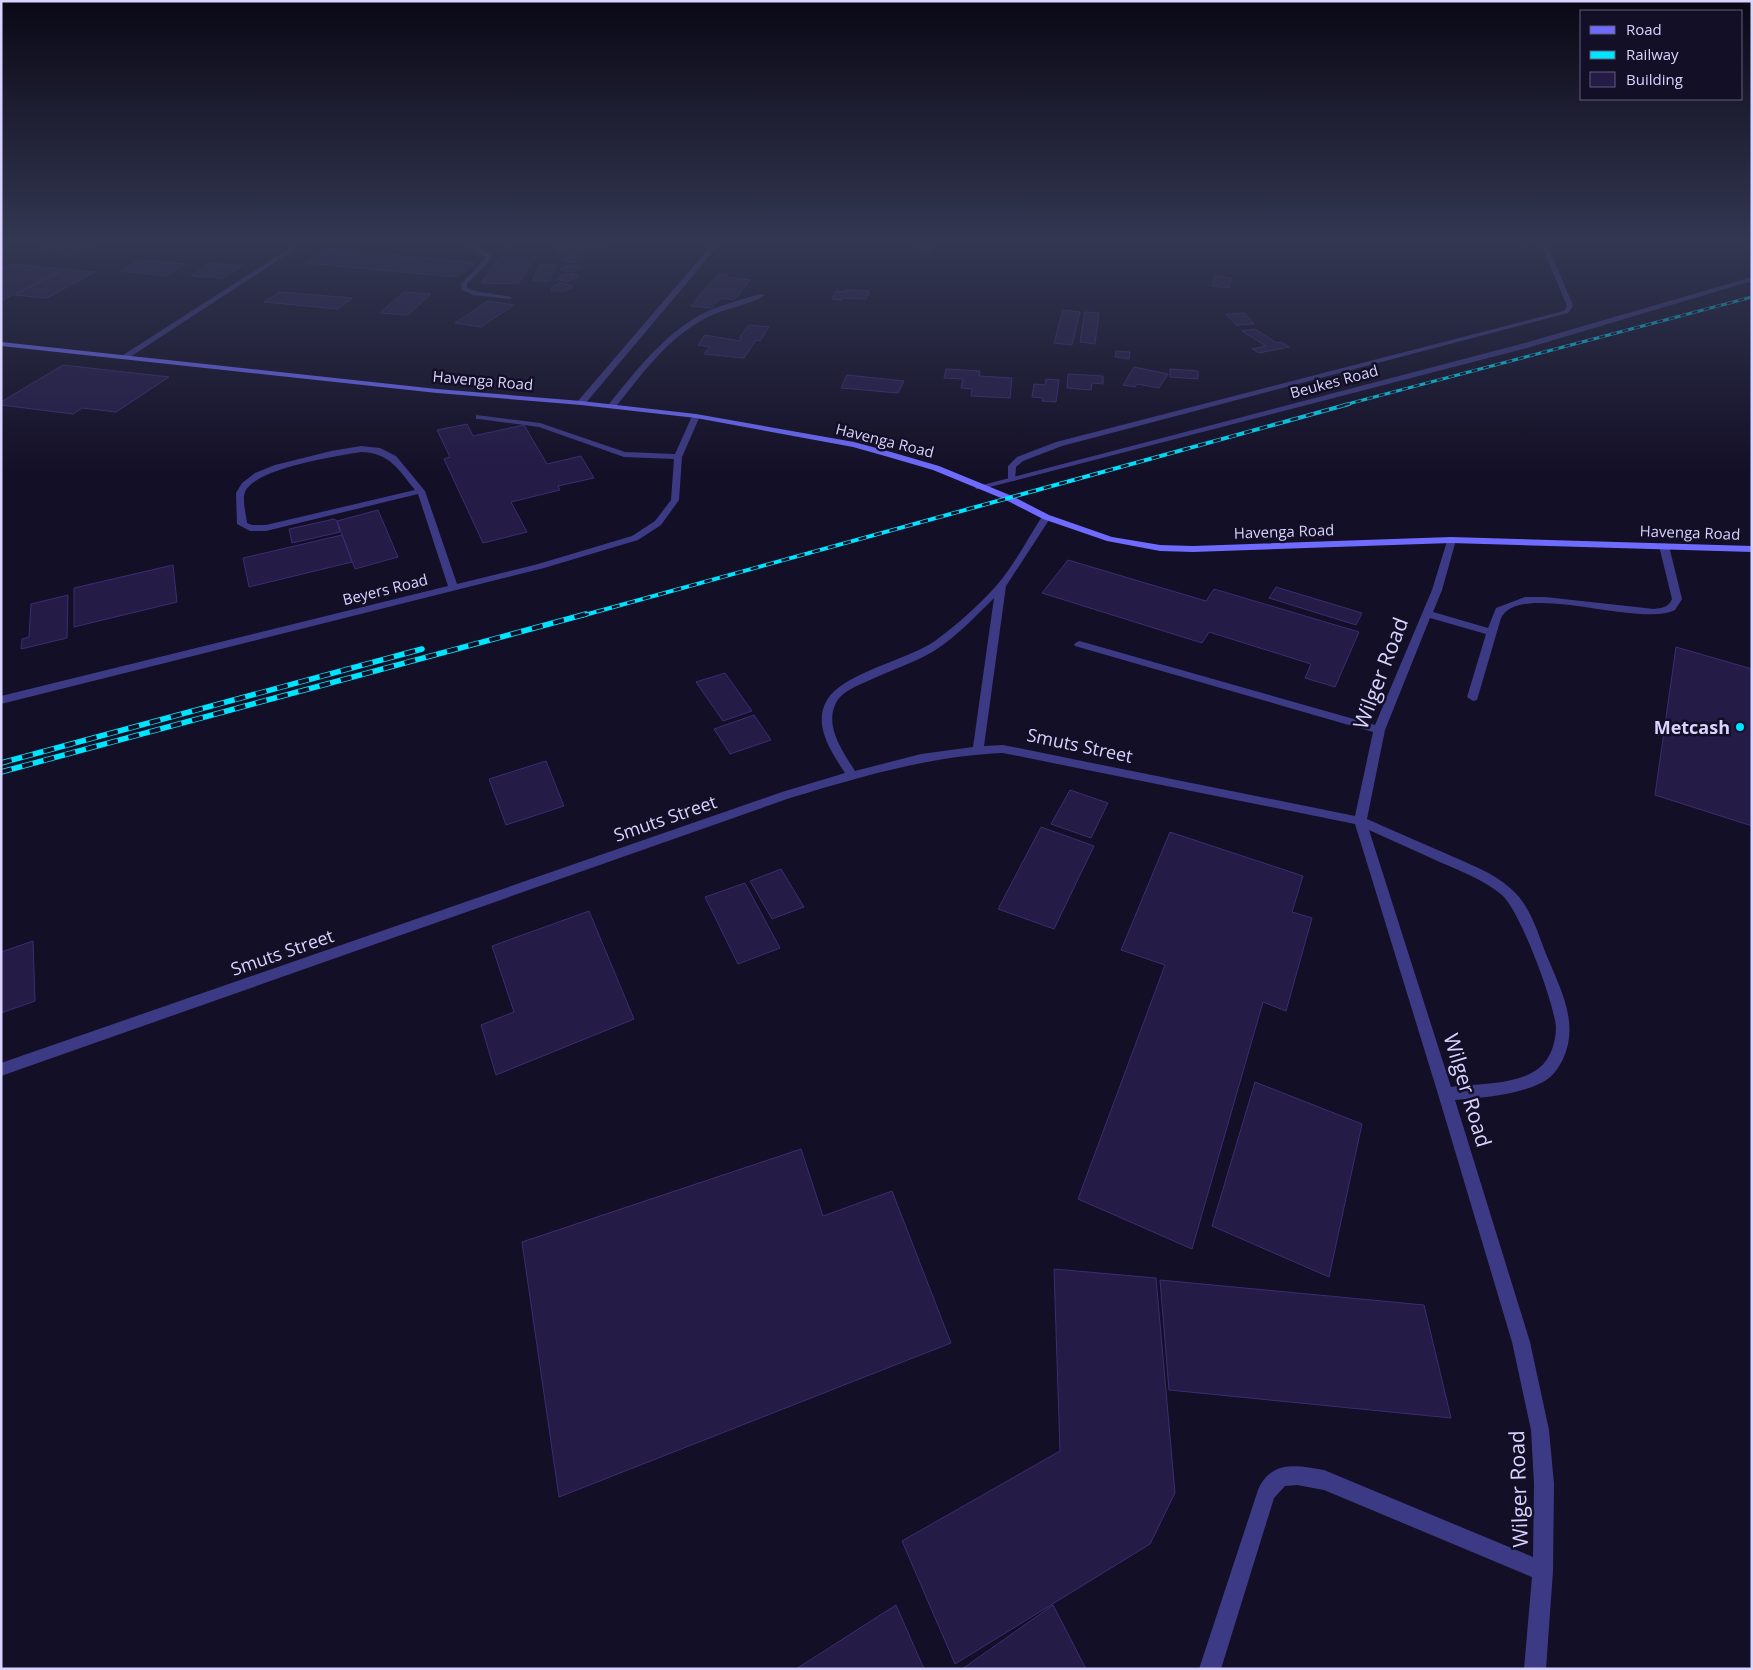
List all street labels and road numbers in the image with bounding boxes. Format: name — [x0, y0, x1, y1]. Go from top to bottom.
street label: Beukes Road — [1288, 360, 1380, 402]
street label: Havenga Road — [432, 366, 534, 394]
street label: Havenga Road — [834, 418, 936, 462]
street label: Havenga Road — [1233, 519, 1335, 543]
street label: Havenga Road — [1639, 520, 1741, 544]
street label: Beyers Road — [340, 569, 430, 609]
street label: Wilger Road — [1346, 613, 1414, 733]
street label: Smuts Street — [1025, 722, 1135, 768]
street label: Smuts Street — [610, 789, 720, 847]
street label: Smuts Street — [227, 923, 337, 981]
street label: Wilger Road — [1437, 1030, 1499, 1150]
street label: Wilger Road — [1502, 1430, 1534, 1548]

